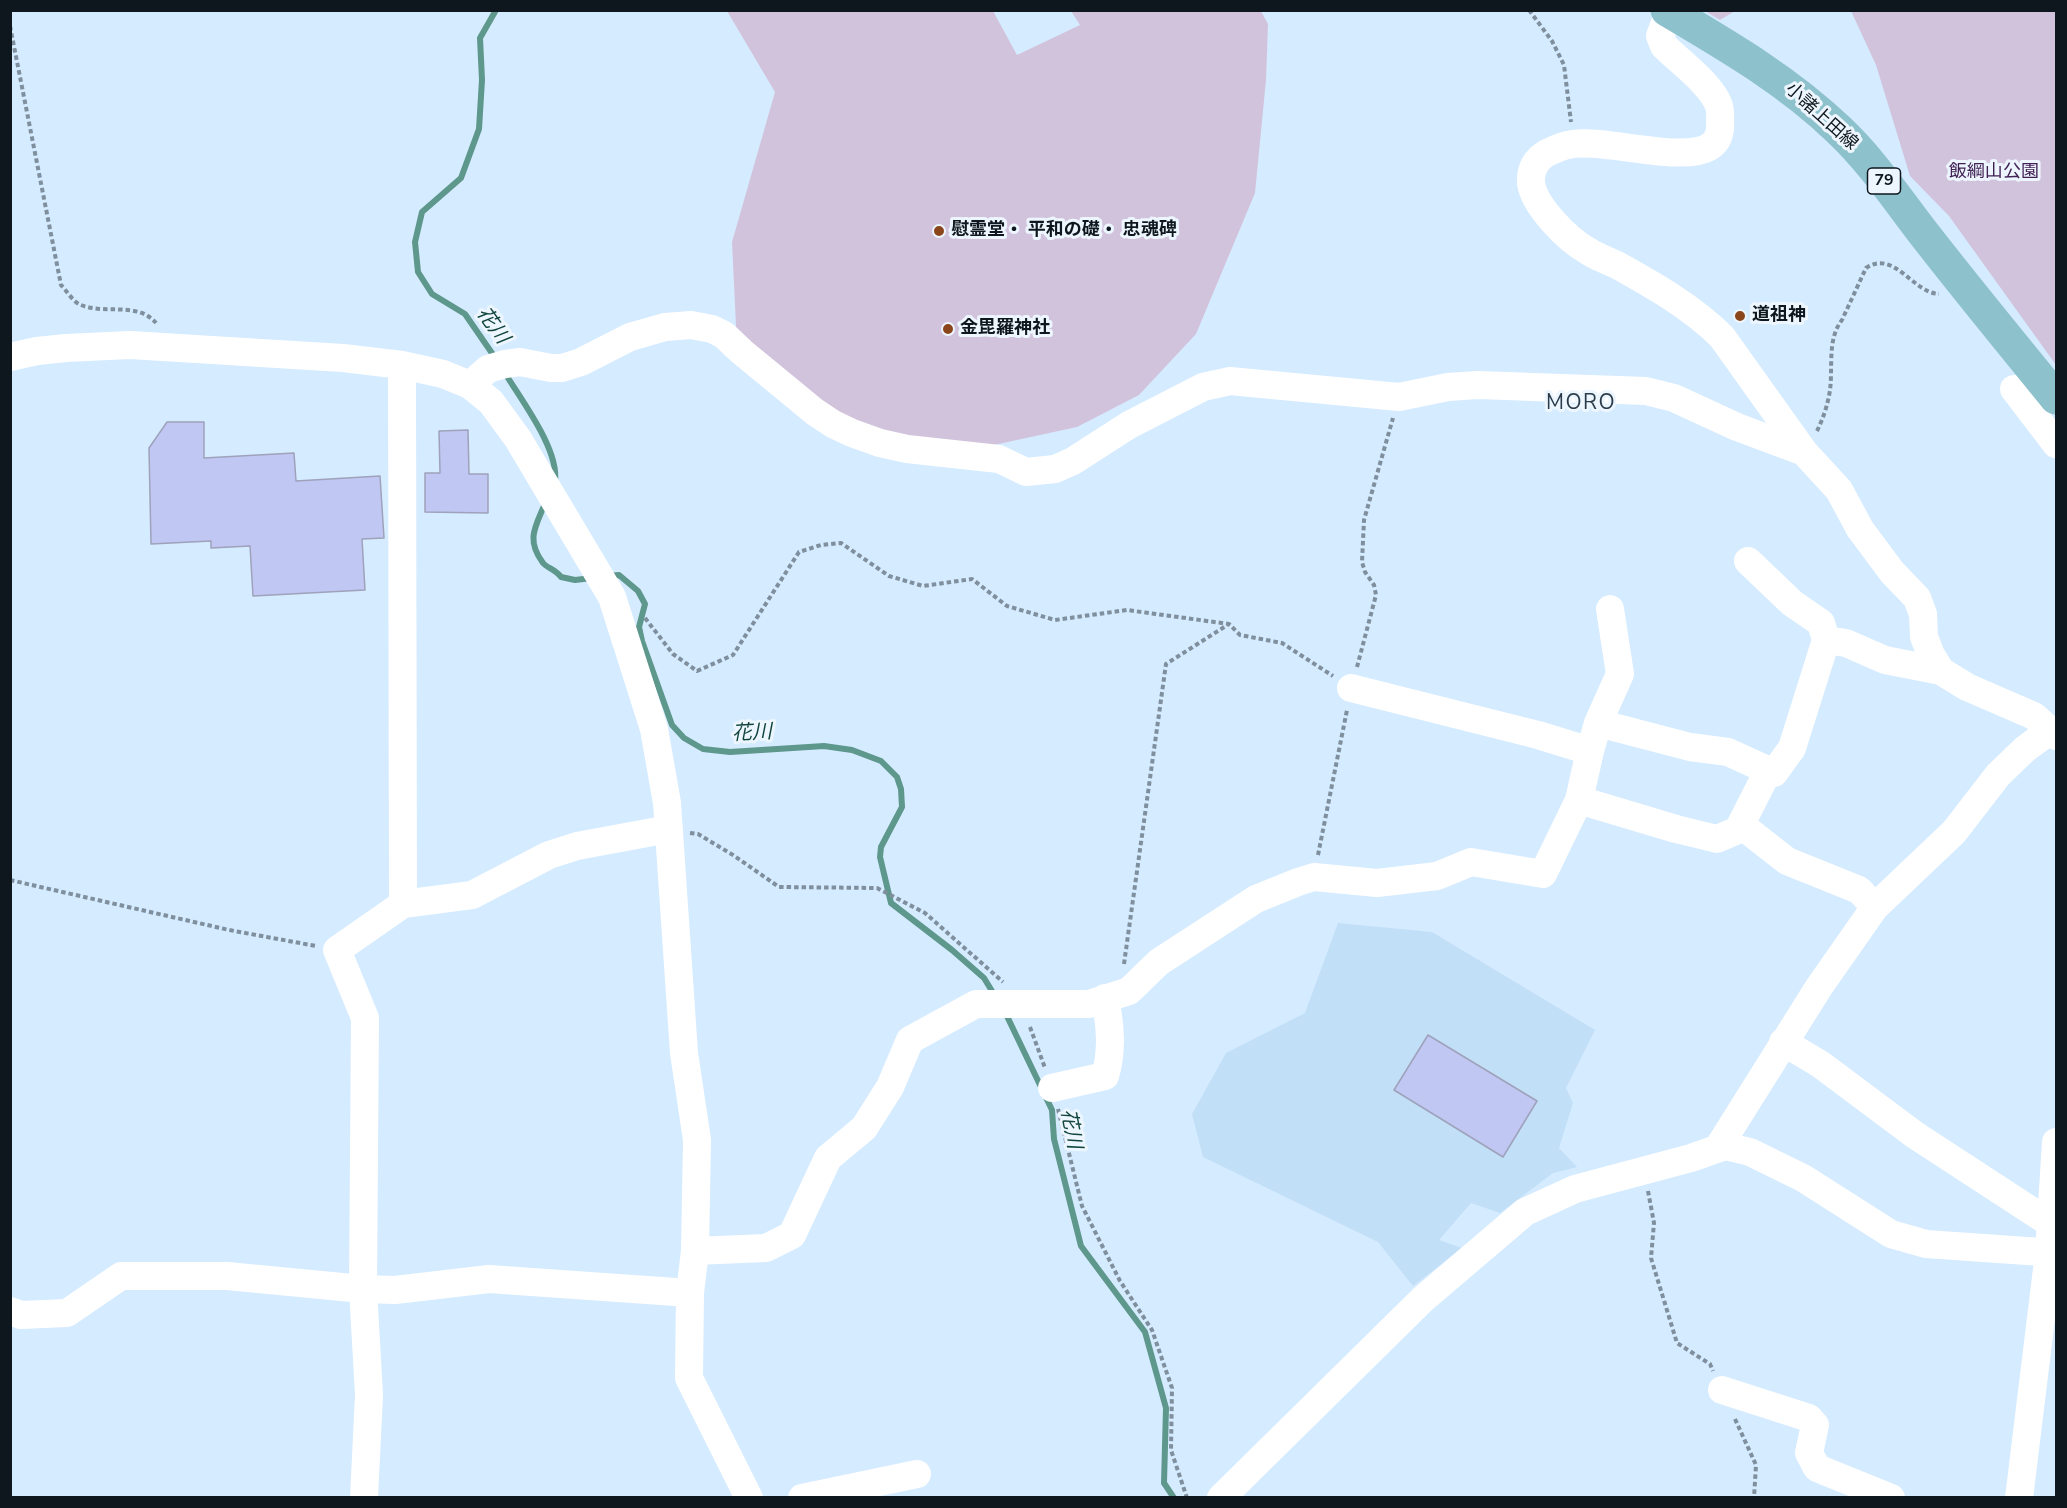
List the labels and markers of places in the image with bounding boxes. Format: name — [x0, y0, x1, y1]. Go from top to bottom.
place label: 慰霊堂・ 平和の礎・ 忠魂碑 — [951, 220, 1177, 242]
marker: 慰霊堂・ 平和の礎・ 忠魂碑 — [932, 224, 946, 238]
place label: 道祖神 — [1752, 305, 1806, 327]
marker: 道祖神 — [1733, 309, 1747, 323]
place label: 金毘羅神社 — [960, 318, 1050, 340]
marker: 金毘羅神社 — [941, 322, 955, 336]

